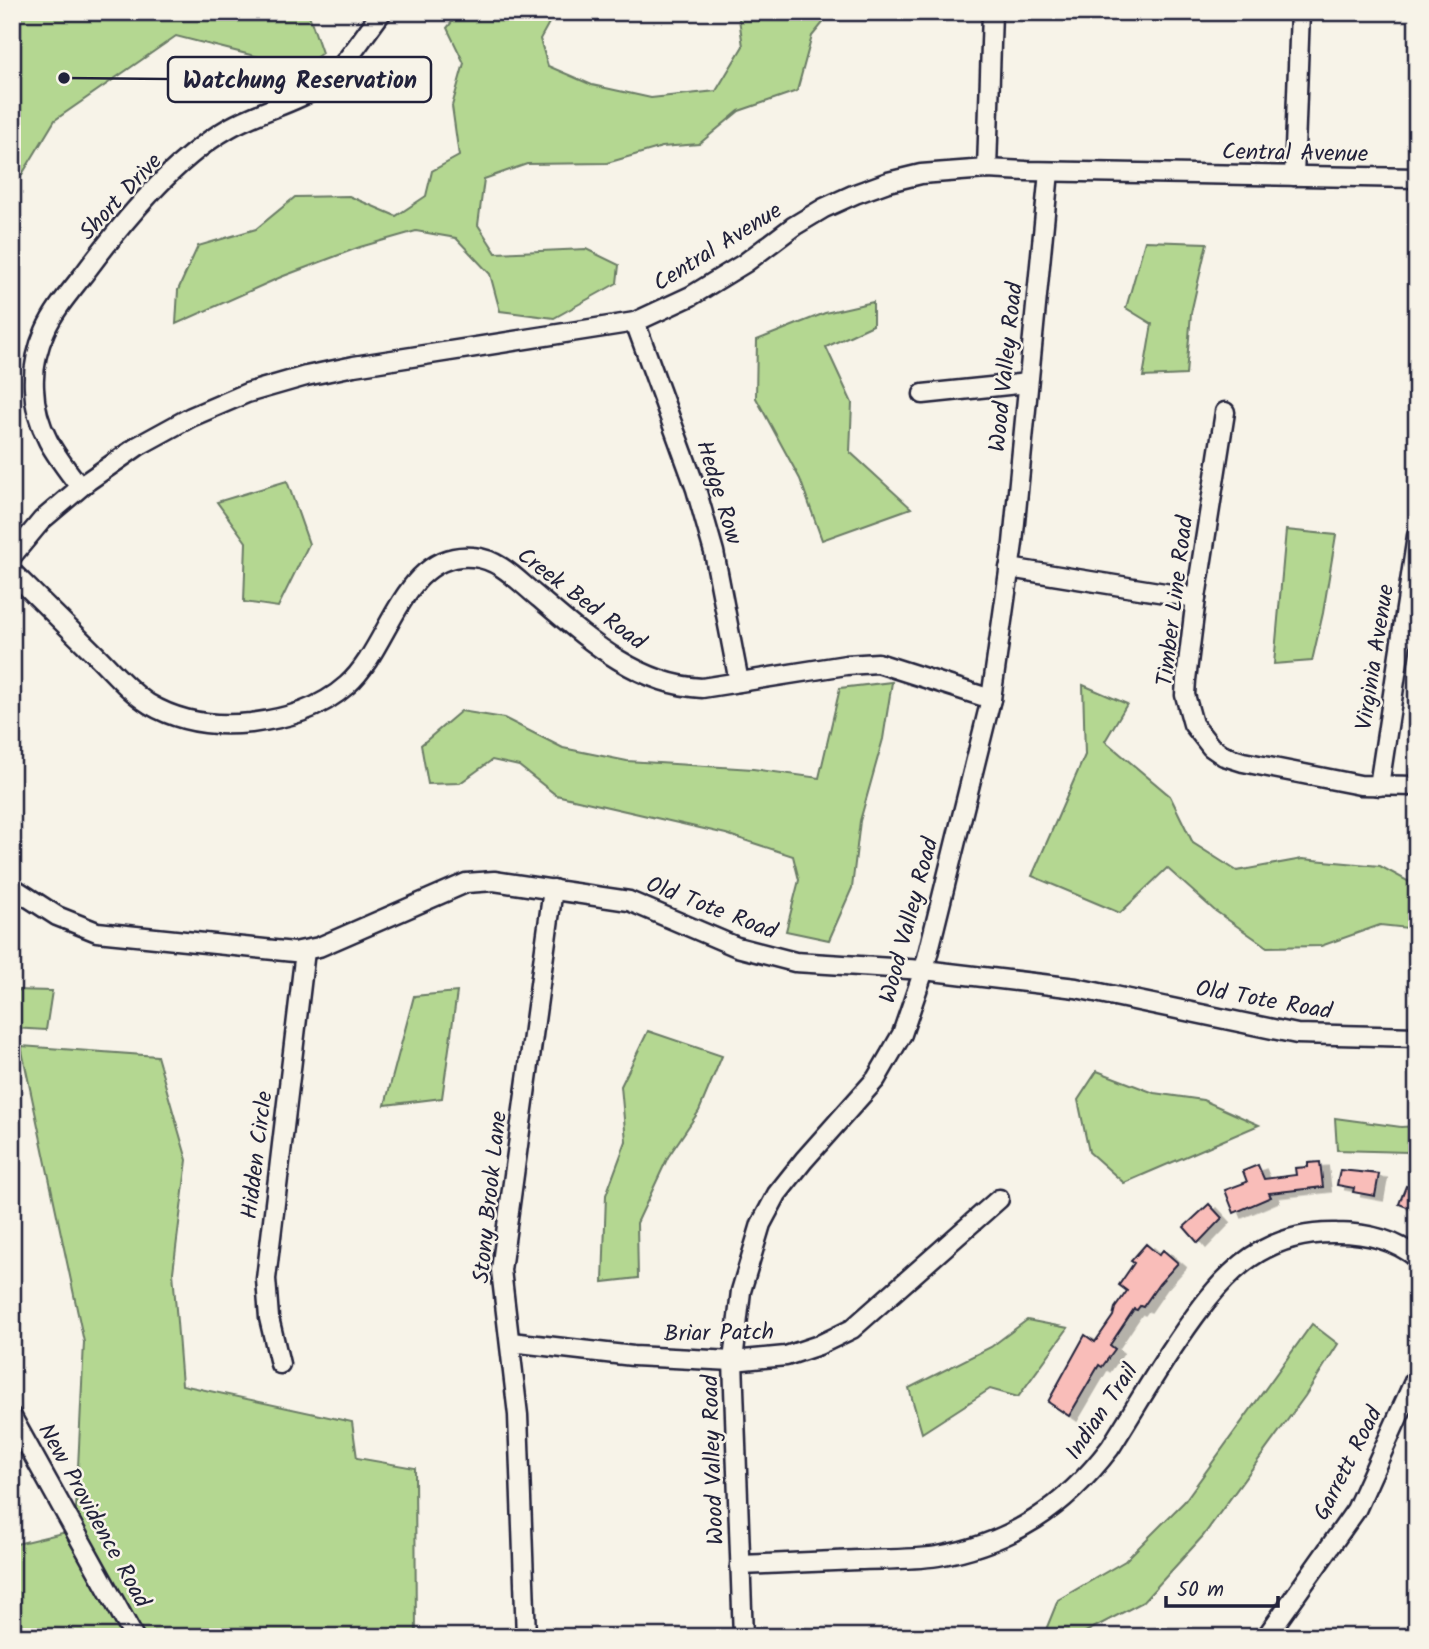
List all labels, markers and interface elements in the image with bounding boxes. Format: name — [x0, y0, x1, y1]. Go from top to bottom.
callout: Watchung Reservation — [168, 57, 431, 102]
text: Watchung Reservation — [183, 62, 417, 101]
street label: Central Avenue — [1222, 135, 1368, 173]
street label: Short Drive — [71, 145, 172, 249]
street label: Central Avenue — [647, 194, 790, 302]
street label: Wood Valley Road — [980, 280, 1034, 454]
street label: Hedge Row — [685, 436, 751, 550]
street label: Timber Line Road — [1148, 514, 1204, 688]
street label: Creek Bed Road — [508, 539, 654, 661]
street label: Virginia Avenue — [1347, 582, 1405, 733]
street label: Wood Valley Road — [871, 833, 949, 1007]
street label: Old Tote Road — [641, 867, 783, 951]
street label: Old Tote Road — [1193, 971, 1335, 1031]
street label: Hidden Circle — [232, 1089, 284, 1221]
street label: Stony Brook Lane — [464, 1109, 518, 1285]
street label: Briar Patch — [664, 1315, 774, 1353]
street label: Indian Trail — [1057, 1356, 1149, 1468]
street label: Wood Valley Road — [693, 1374, 735, 1546]
street label: Garrett Road — [1305, 1400, 1393, 1527]
street label: New Providence Road — [27, 1417, 159, 1615]
scale bar — [1166, 1565, 1278, 1609]
text: 50 m — [1177, 1574, 1224, 1607]

